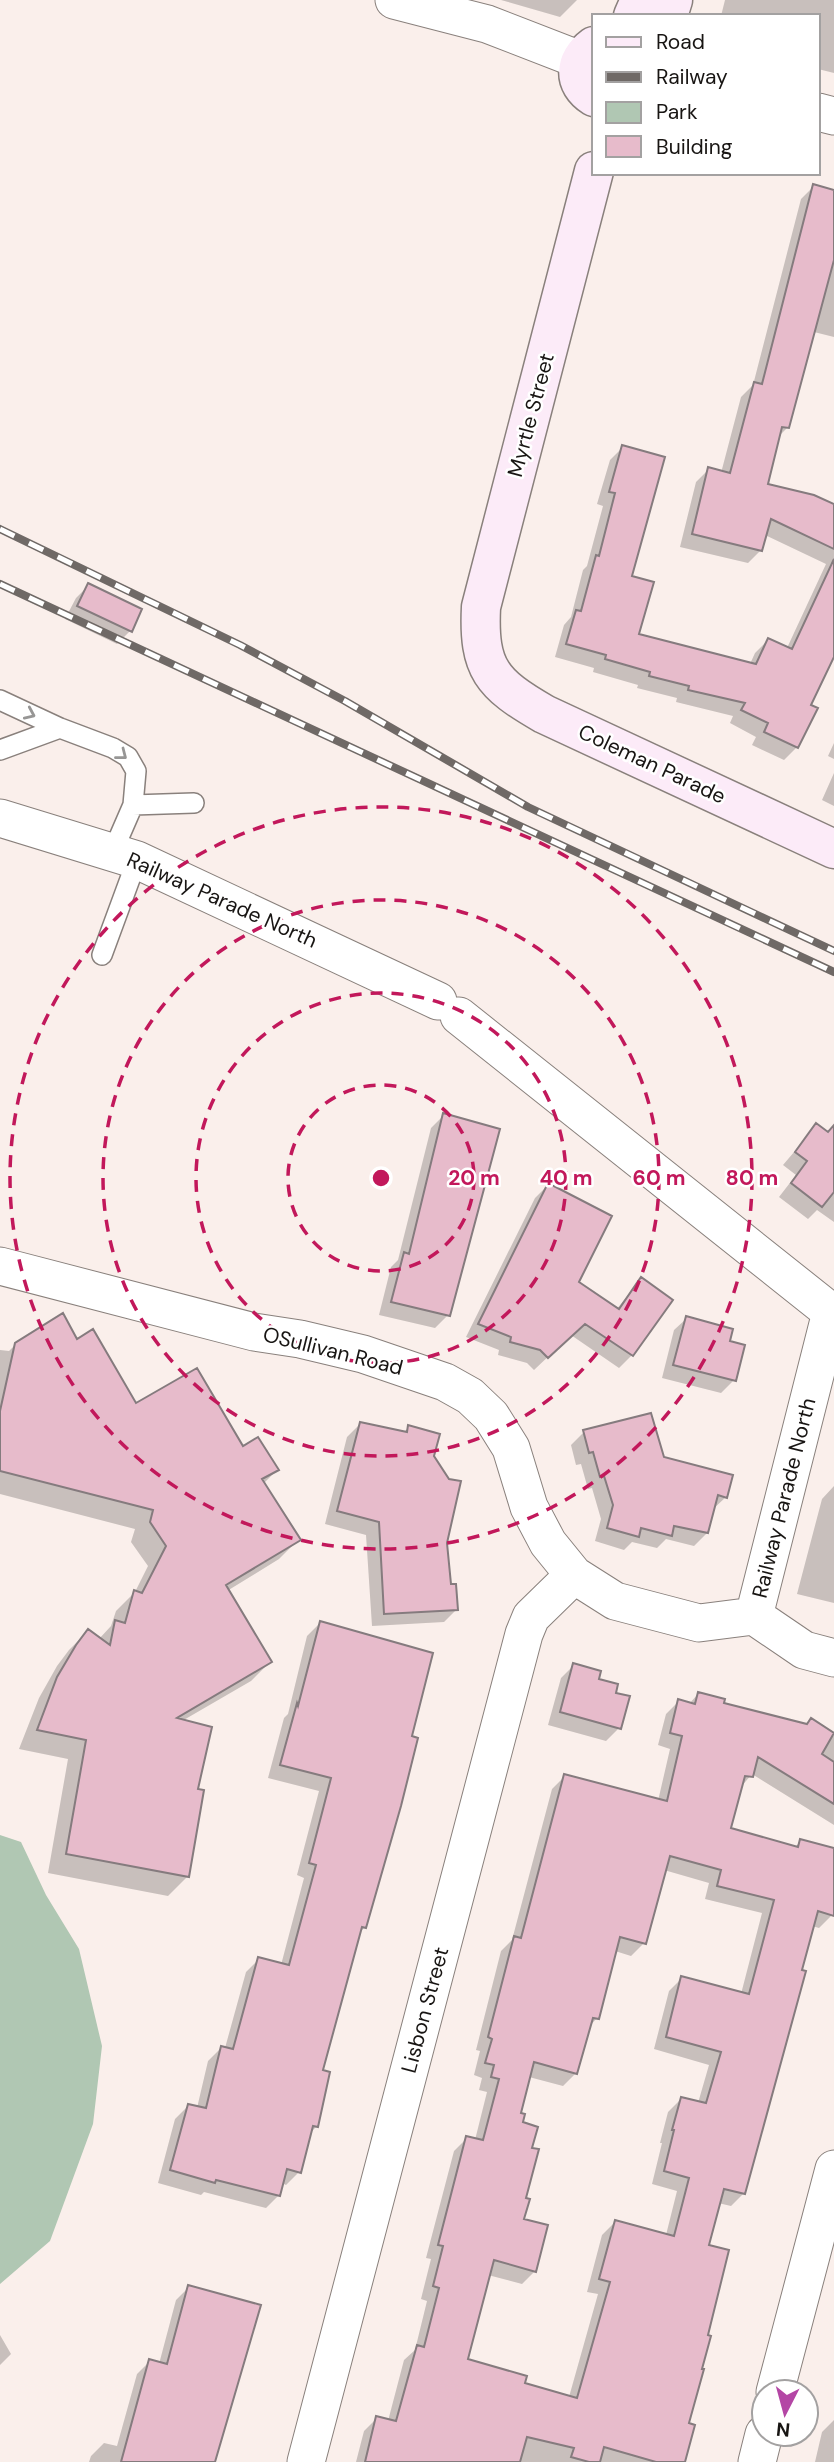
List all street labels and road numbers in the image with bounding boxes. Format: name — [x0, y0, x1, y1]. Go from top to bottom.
street label: Myrtle Street — [501, 350, 561, 480]
street label: Coleman Parade — [574, 718, 730, 810]
street label: Railway Parade North — [122, 845, 322, 955]
street label: OSullivan Road — [260, 1320, 406, 1382]
street label: Railway Parade North — [746, 1395, 822, 1601]
street label: Lisbon Street — [395, 1944, 455, 2076]

